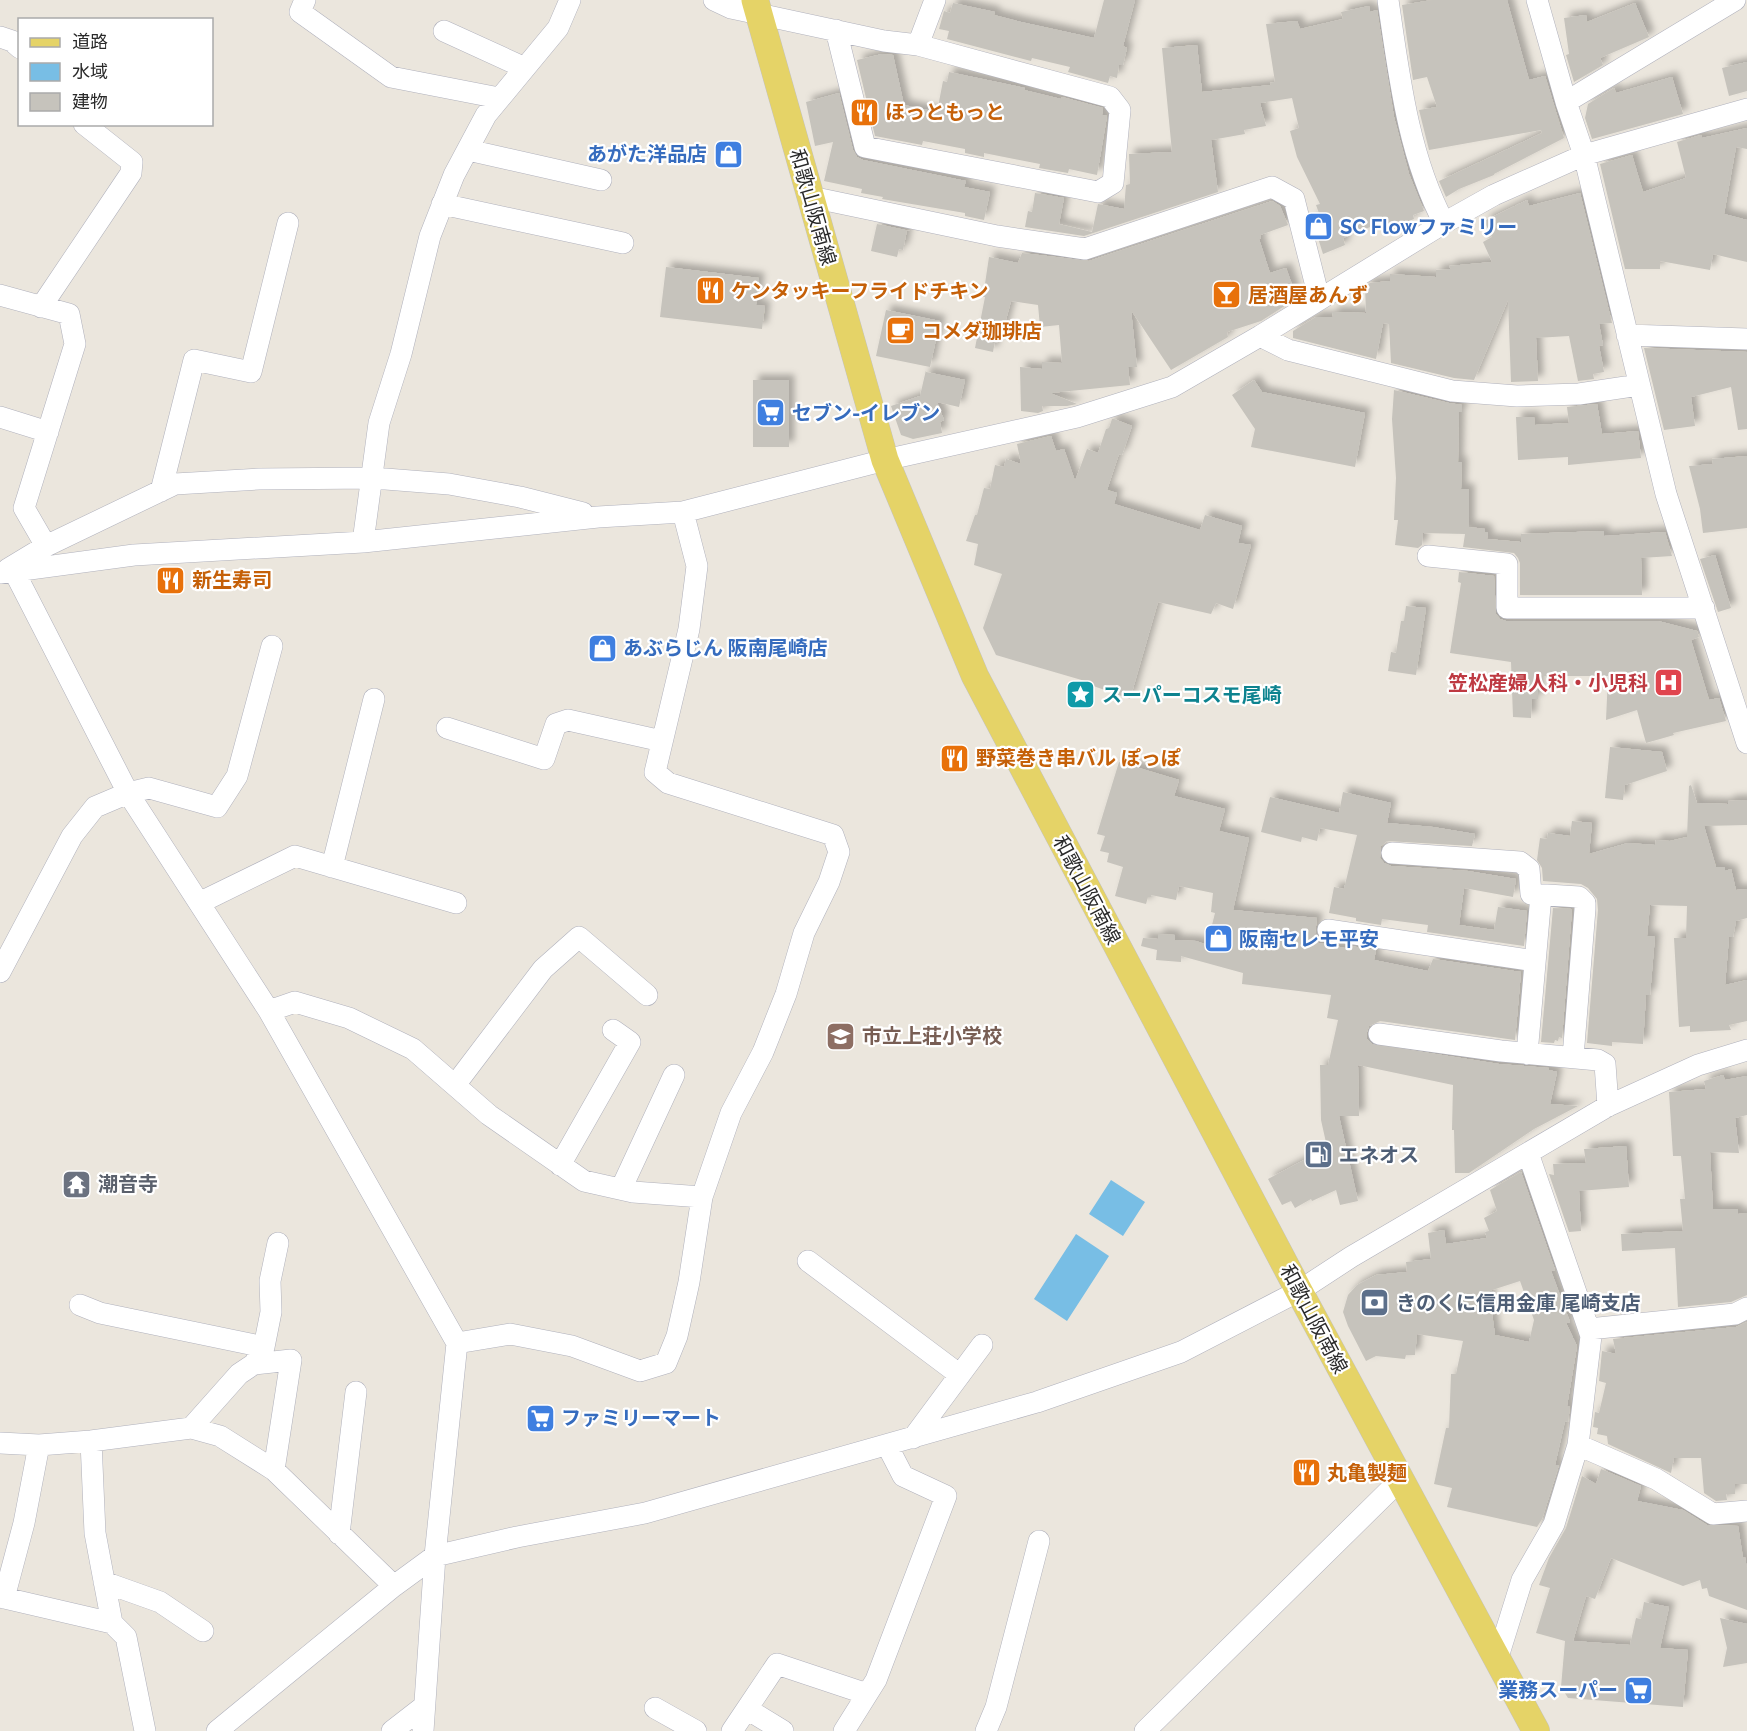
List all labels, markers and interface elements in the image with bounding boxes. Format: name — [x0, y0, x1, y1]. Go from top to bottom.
legend — [18, 18, 213, 126]
text: 道路 — [72, 31, 108, 52]
text: 水域 — [72, 61, 108, 82]
text: 建物 — [72, 91, 108, 112]
restaurant icon: ほっともっと — [848, 96, 880, 128]
place label: ほっともっと — [885, 100, 1005, 124]
shop icon: あがた洋品店 — [712, 138, 744, 170]
place label: あがた洋品店 — [587, 142, 707, 166]
street label: 和歌山阪南線 — [785, 146, 841, 268]
shop icon: SC Flowファミリー — [1303, 211, 1335, 243]
place label: SC Flowファミリー — [1340, 215, 1517, 239]
restaurant icon: ケンタッキーフライドチキン — [694, 275, 726, 307]
place label: ケンタッキーフライドチキン — [731, 279, 989, 303]
bar icon: 居酒屋あんず — [1211, 279, 1243, 311]
place label: 居酒屋あんず — [1248, 283, 1368, 307]
cafe icon: コメダ珈琲店 — [885, 315, 917, 347]
place label: コメダ珈琲店 — [922, 319, 1042, 343]
supermarket icon: セブン-イレブン — [755, 397, 787, 429]
place label: セブン-イレブン — [792, 401, 940, 425]
restaurant icon: 新生寿司 — [155, 564, 187, 596]
place label: 新生寿司 — [192, 568, 272, 592]
shop icon: あぶらじん 阪南尾崎店 — [586, 632, 618, 664]
place label: あぶらじん 阪南尾崎店 — [623, 636, 828, 660]
hospital icon: 笠松産婦人科・小児科 — [1653, 667, 1685, 699]
place label: 笠松産婦人科・小児科 — [1448, 671, 1648, 695]
place icon: スーパーコスモ尾崎 — [1065, 679, 1097, 711]
place label: スーパーコスモ尾崎 — [1102, 683, 1282, 707]
restaurant icon: 野菜巻き串バル ぽっぽ — [939, 742, 971, 774]
place label: 野菜巻き串バル ぽっぽ — [976, 746, 1181, 770]
street label: 和歌山阪南線 — [1048, 831, 1126, 949]
shop icon: 阪南セレモ平安 — [1202, 923, 1234, 955]
place label: 阪南セレモ平安 — [1239, 927, 1379, 951]
school or university icon: 市立上荘小学校 — [825, 1020, 857, 1052]
place label: 市立上荘小学校 — [862, 1024, 1002, 1048]
fuel station icon: エネオス — [1302, 1139, 1334, 1171]
place label: エネオス — [1339, 1143, 1419, 1167]
temple icon: 潮音寺 — [61, 1168, 93, 1200]
place label: 潮音寺 — [98, 1172, 158, 1196]
street label: 和歌山阪南線 — [1275, 1260, 1353, 1378]
bank icon: きのくに信用金庫 尾崎支店 — [1359, 1287, 1391, 1319]
place label: きのくに信用金庫 尾崎支店 — [1396, 1291, 1641, 1315]
supermarket icon: ファミリーマート — [524, 1402, 556, 1434]
place label: ファミリーマート — [561, 1406, 721, 1430]
restaurant icon: 丸亀製麺 — [1290, 1457, 1322, 1489]
place label: 丸亀製麺 — [1327, 1461, 1407, 1485]
supermarket icon: 業務スーパー — [1623, 1674, 1655, 1706]
place label: 業務スーパー — [1498, 1678, 1618, 1702]

